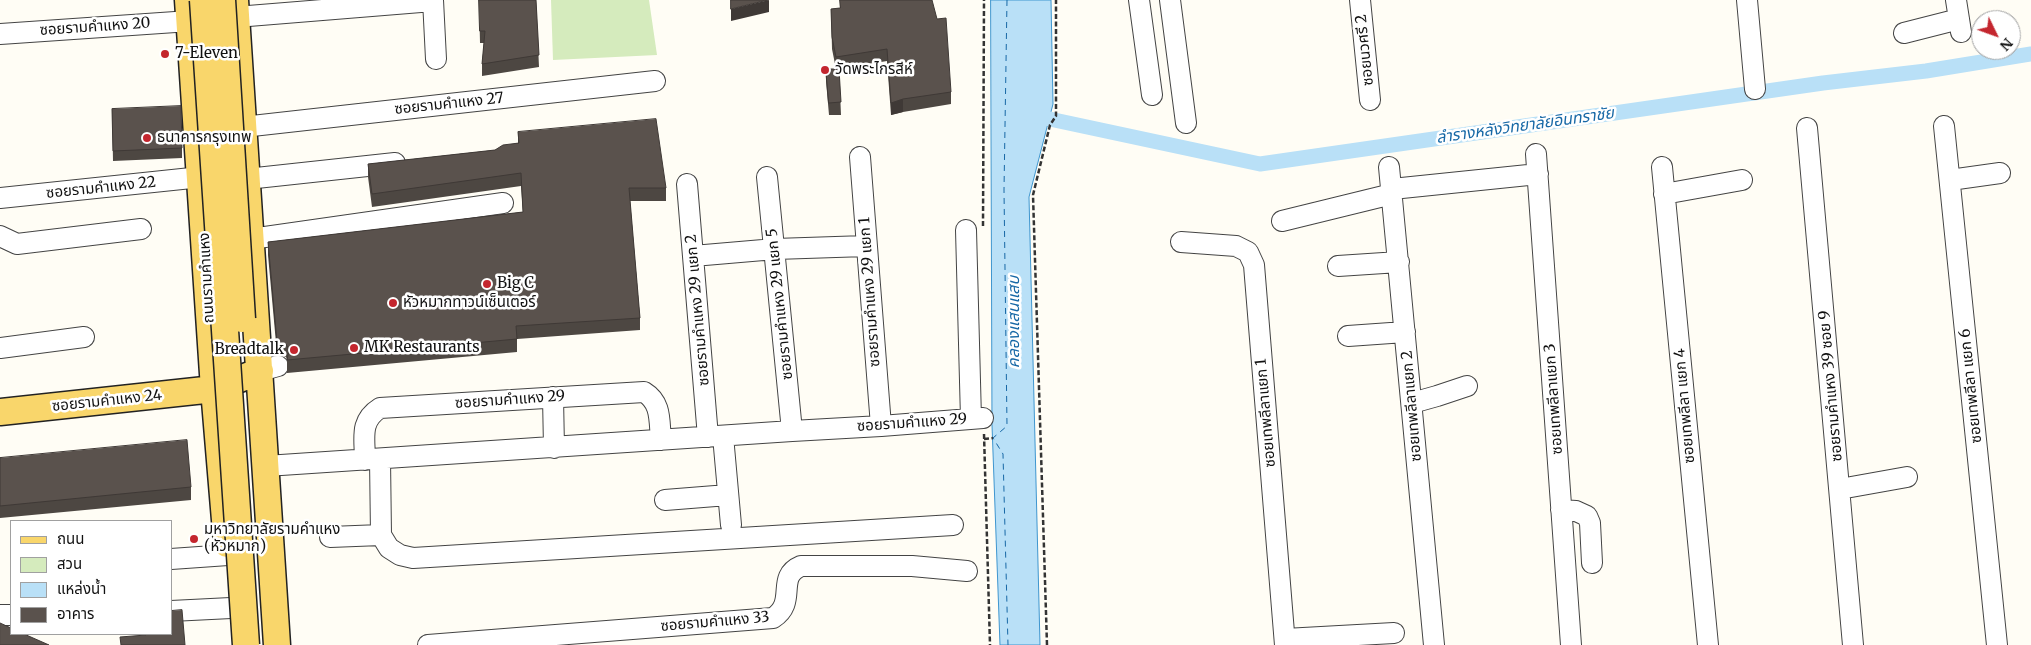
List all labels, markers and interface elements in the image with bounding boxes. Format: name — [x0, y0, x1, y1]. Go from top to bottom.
north arrow — [1971, 10, 2021, 60]
street label: ซอยนวศรี 2 — [1352, 13, 1378, 87]
street label: ซอยรามคำแหง 20 — [39, 14, 151, 40]
text: N — [1996, 34, 2017, 55]
place label: 7-Eleven — [175, 45, 238, 63]
marker: 7-Eleven — [159, 48, 171, 60]
place label: วัดพระไกรสีห์ — [835, 61, 913, 79]
marker: วัดพระไกรสีห์ — [819, 64, 831, 76]
street label: ซอยรามคำแหง 27 — [394, 89, 504, 119]
water label: ลำรางหลังวิทยาลัยอินทราชัย — [1435, 104, 1615, 148]
place label: ธนาคารกรุงเทพ — [157, 129, 251, 147]
marker: ธนาคารกรุงเทพ — [141, 132, 153, 144]
street label: ซอยรามคำแหง 22 — [45, 173, 157, 203]
street label: ซอยรามคำแหง 29 แยก 1 — [856, 216, 884, 368]
street label: ซอยรามคำแหง 29 แยก 5 — [763, 227, 797, 381]
street label: ถนนรามคำแหง — [196, 232, 218, 324]
street label: ซอยรามคำแหง 29 แยก 2 — [682, 233, 714, 387]
place label: Big C — [497, 275, 534, 293]
water label: คลองแสนแสบ — [1004, 276, 1024, 368]
marker: Big C — [481, 278, 493, 290]
place label: หัวหมากทาวน์เซ็นเตอร์ — [403, 294, 536, 312]
marker: หัวหมากทาวน์เซ็นเตอร์ — [387, 297, 399, 309]
street label: ซอยรามคำแหง 39 ซอย 9 — [1815, 310, 1847, 462]
street label: ซอยเทพลีลา แยก 6 — [1956, 328, 1986, 444]
place label: MK Restaurants — [364, 339, 480, 357]
place label: Breadtalk — [214, 341, 284, 359]
marker: MK Restaurants — [348, 342, 360, 354]
street label: ซอยเทพลีลาแยก 3 — [1541, 343, 1567, 455]
marker: Breadtalk — [288, 344, 300, 356]
street label: ซอยเทพลีลา แยก 4 — [1671, 348, 1699, 464]
street label: ซอยเทพลีลาแยก 2 — [1398, 350, 1426, 462]
street label: ซอยเทพลีลาแยก 1 — [1252, 358, 1280, 468]
street label: ซอยรามคำแหง 24 — [51, 386, 163, 416]
street label: ซอยรามคำแหง 29 — [454, 387, 566, 413]
street label: ซอยรามคำแหง 29 — [856, 410, 968, 436]
legend — [10, 520, 172, 635]
place label: มหาวิทยาลัยรามคำแหง (หัวหมาก) — [204, 521, 340, 556]
text: ถนน — [57, 529, 84, 548]
marker: มหาวิทยาลัยรามคำแหง (หัวหมาก) — [188, 533, 200, 545]
text: สวน — [57, 554, 82, 573]
text: แหล่งน้ำ — [57, 579, 106, 598]
text: อาคาร — [57, 604, 94, 623]
street label: ซอยรามคำแหง 33 — [660, 608, 770, 636]

